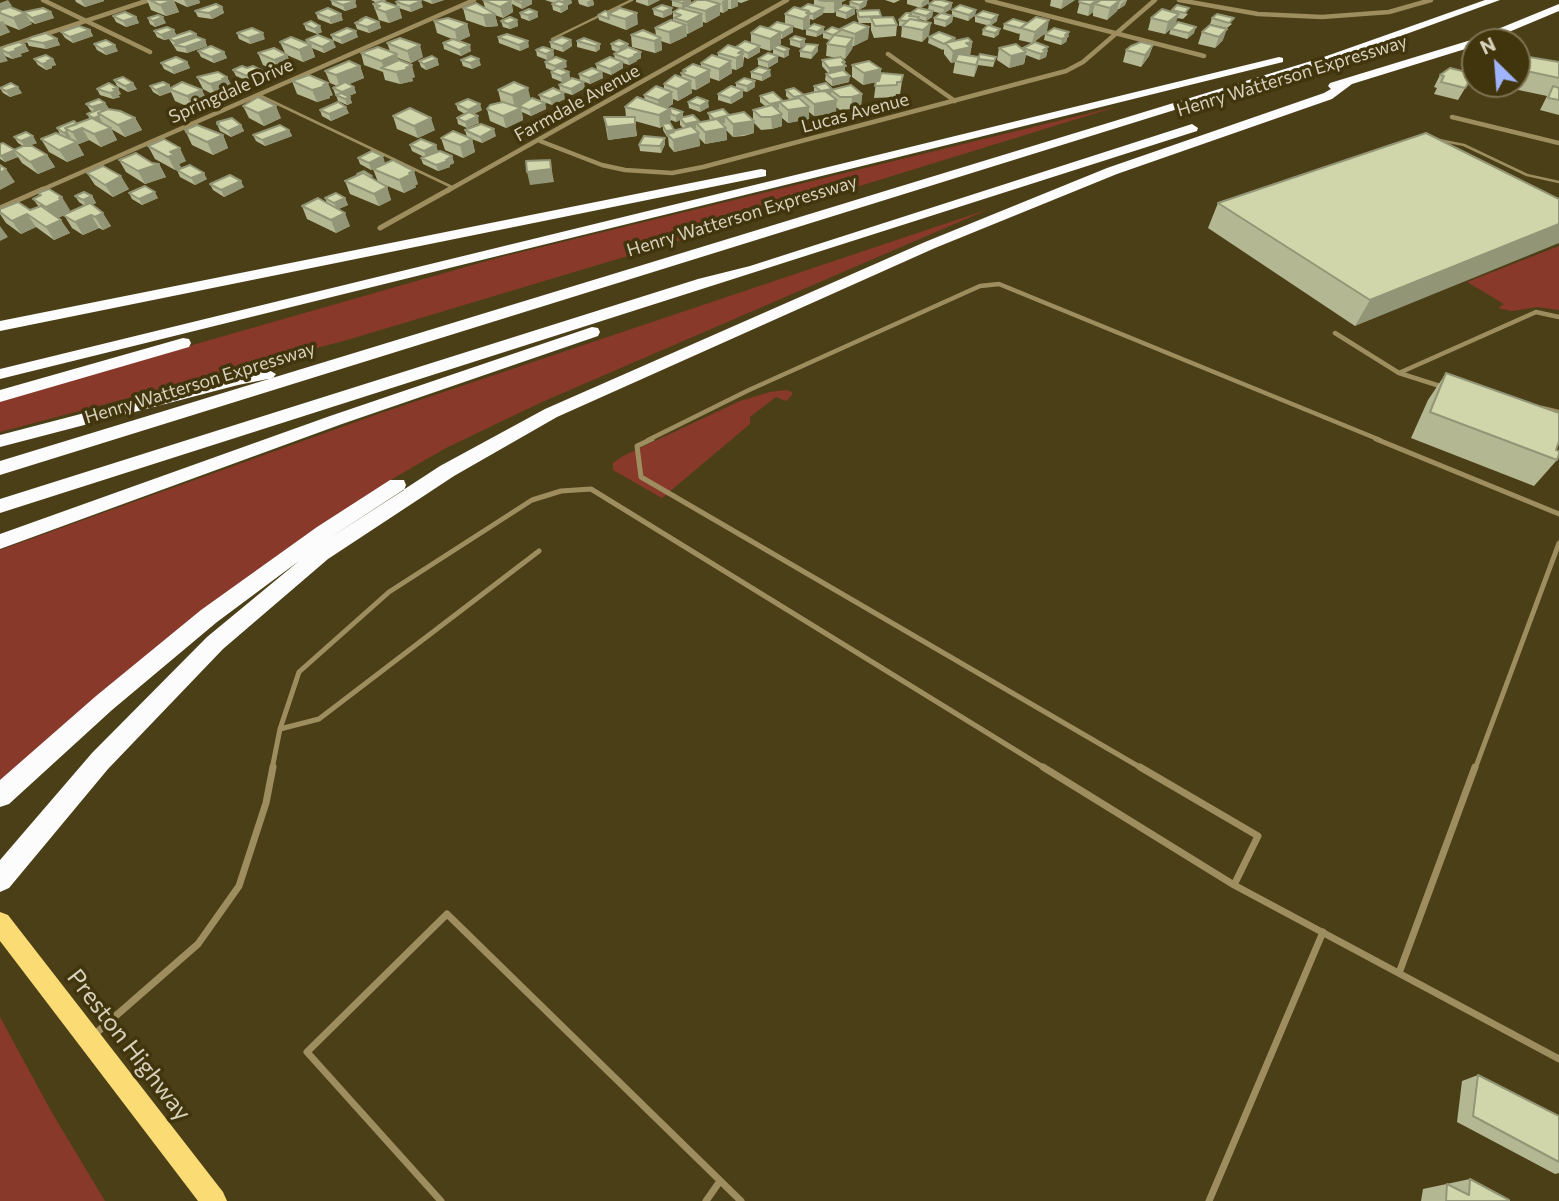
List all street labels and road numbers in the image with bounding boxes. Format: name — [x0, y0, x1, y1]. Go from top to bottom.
street label: Henry Watterson Expressway — [1174, 31, 1410, 121]
street label: Springdale Drive — [166, 54, 296, 128]
street label: Farmdale Avenue — [511, 60, 643, 146]
street label: Lucas Avenue — [799, 88, 911, 138]
street label: Henry Watterson Expressway — [624, 171, 860, 261]
street label: Henry Watterson Expressway — [82, 338, 318, 428]
street label: Preston Highway — [61, 963, 197, 1127]

